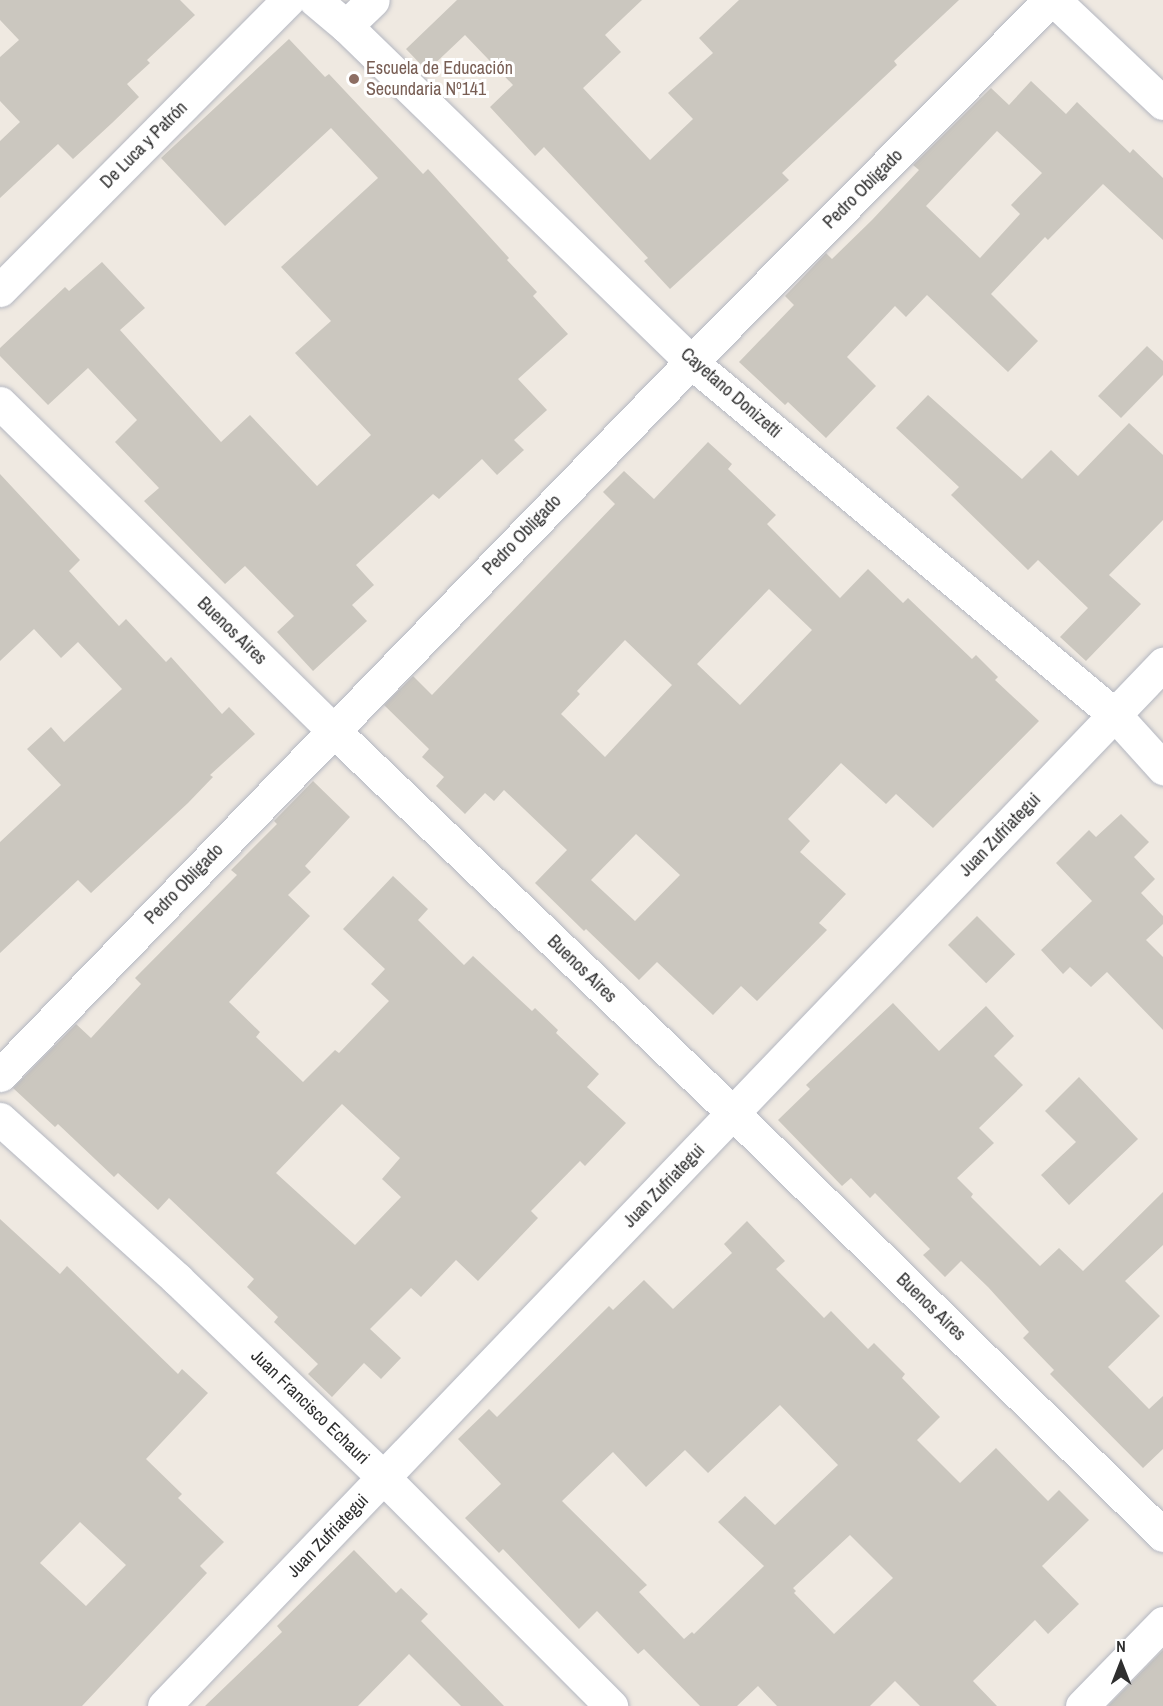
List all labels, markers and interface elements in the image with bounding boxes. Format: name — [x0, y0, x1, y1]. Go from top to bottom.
place label: Escuela de Educación Secundaria Nº141 — [366, 58, 513, 100]
marker: Escuela de Educación Secundaria Nº141 — [347, 72, 361, 86]
street label: De Luca y Patrón — [96, 97, 192, 193]
street label: Pedro Obligado — [819, 145, 907, 233]
street label: Cayetano Donizetti — [676, 343, 786, 443]
street label: Pedro Obligado — [478, 490, 566, 580]
street label: Buenos Aires — [193, 592, 271, 670]
street label: Juan Zufriategui — [955, 789, 1045, 881]
street label: Pedro Obligado — [140, 839, 228, 929]
street label: Buenos Aires — [543, 930, 621, 1008]
street label: Juan Zufriategui — [619, 1140, 709, 1232]
street label: Buenos Aires — [892, 1268, 970, 1346]
street label: Juan Francisco Echauri — [246, 1345, 374, 1469]
street label: Juan Zufriategui — [283, 1490, 373, 1582]
north arrow — [1091, 1634, 1151, 1694]
text: N — [1116, 1635, 1126, 1657]

